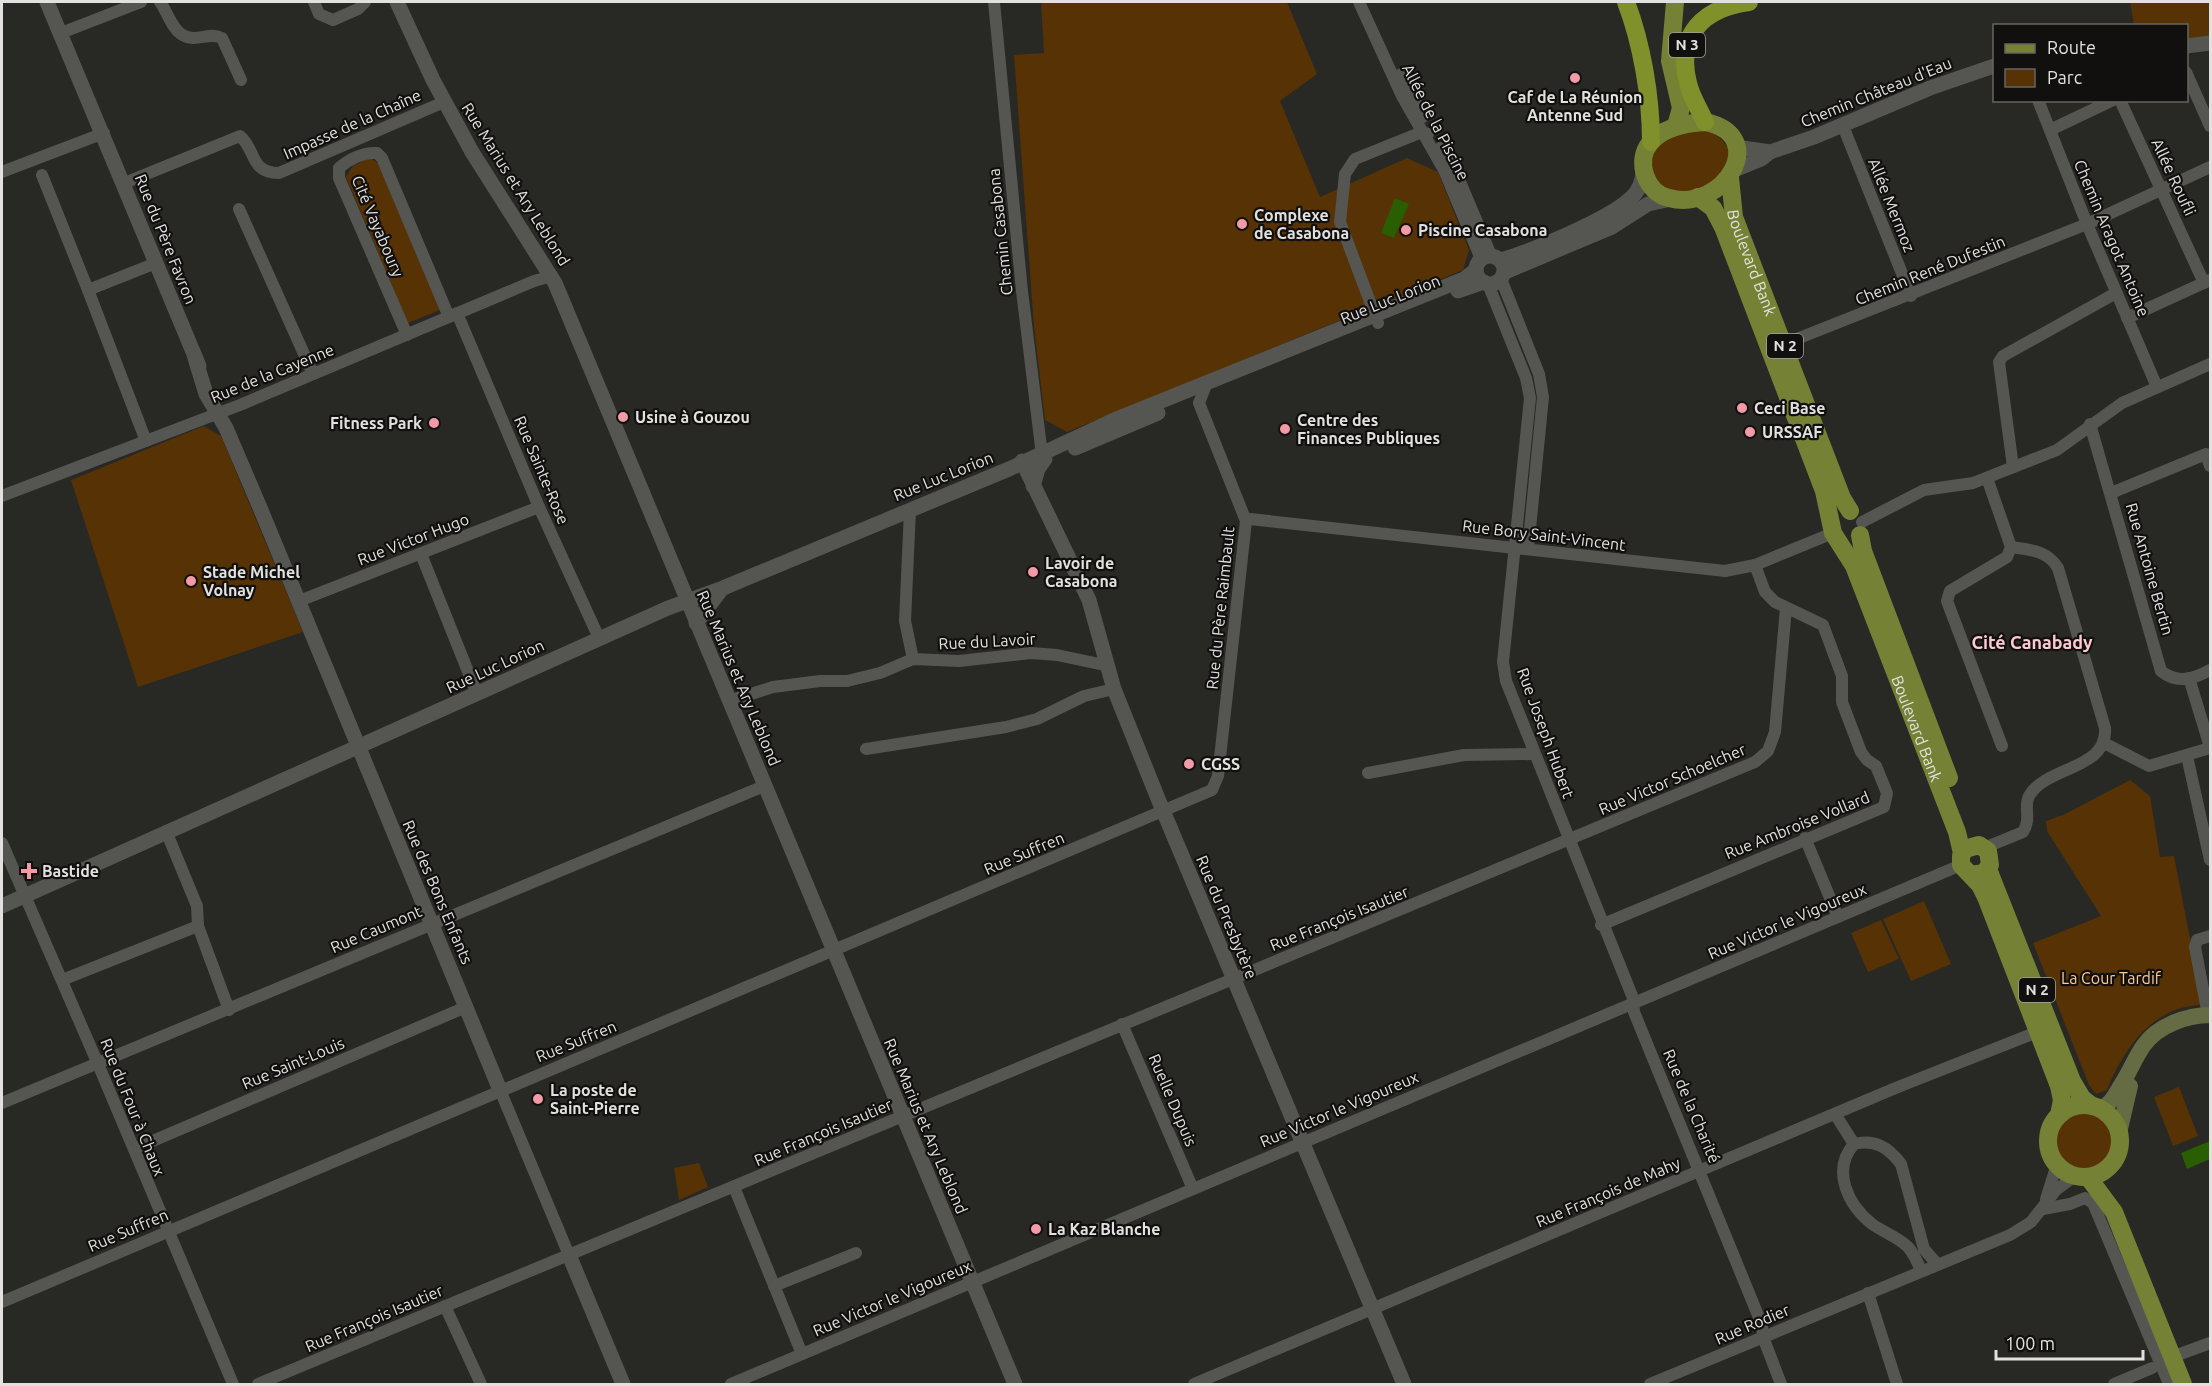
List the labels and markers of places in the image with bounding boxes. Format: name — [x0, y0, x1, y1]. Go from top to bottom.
marker: Caf de La Réunion Antenne Sud — [1568, 71, 1582, 85]
place label: Caf de La Réunion Antenne Sud — [1507, 88, 1643, 124]
place label: Complexe de Casabona — [1254, 206, 1349, 242]
marker: Complexe de Casabona — [1235, 217, 1249, 231]
place label: Piscine Casabona — [1418, 221, 1547, 239]
marker: Piscine Casabona — [1399, 223, 1413, 237]
place label: Ceci Base — [1754, 399, 1825, 417]
marker: Ceci Base — [1735, 401, 1749, 415]
place label: Usine à Gouzou — [635, 408, 750, 426]
marker: Usine à Gouzou — [616, 410, 630, 424]
place label: Centre des Finances Publiques — [1297, 411, 1440, 447]
place label: Fitness Park — [330, 414, 422, 432]
marker: Fitness Park — [427, 416, 441, 430]
marker: Centre des Finances Publiques — [1278, 422, 1292, 436]
place label: URSSAF — [1762, 423, 1822, 441]
marker: URSSAF — [1743, 425, 1757, 439]
place label: Lavoir de Casabona — [1045, 554, 1118, 590]
place label: Stade Michel Volnay — [203, 563, 300, 599]
marker: Lavoir de Casabona — [1026, 565, 1040, 579]
marker: Stade Michel Volnay — [184, 574, 198, 588]
place label: CGSS — [1201, 755, 1240, 773]
marker: CGSS — [1182, 757, 1196, 771]
marker: Bastide — [20, 862, 38, 880]
place label: Bastide — [42, 862, 99, 880]
place label: La poste de Saint-Pierre — [550, 1081, 640, 1117]
marker: La poste de Saint-Pierre — [531, 1092, 545, 1106]
place label: La Kaz Blanche — [1048, 1220, 1160, 1238]
marker: La Kaz Blanche — [1029, 1222, 1043, 1236]

